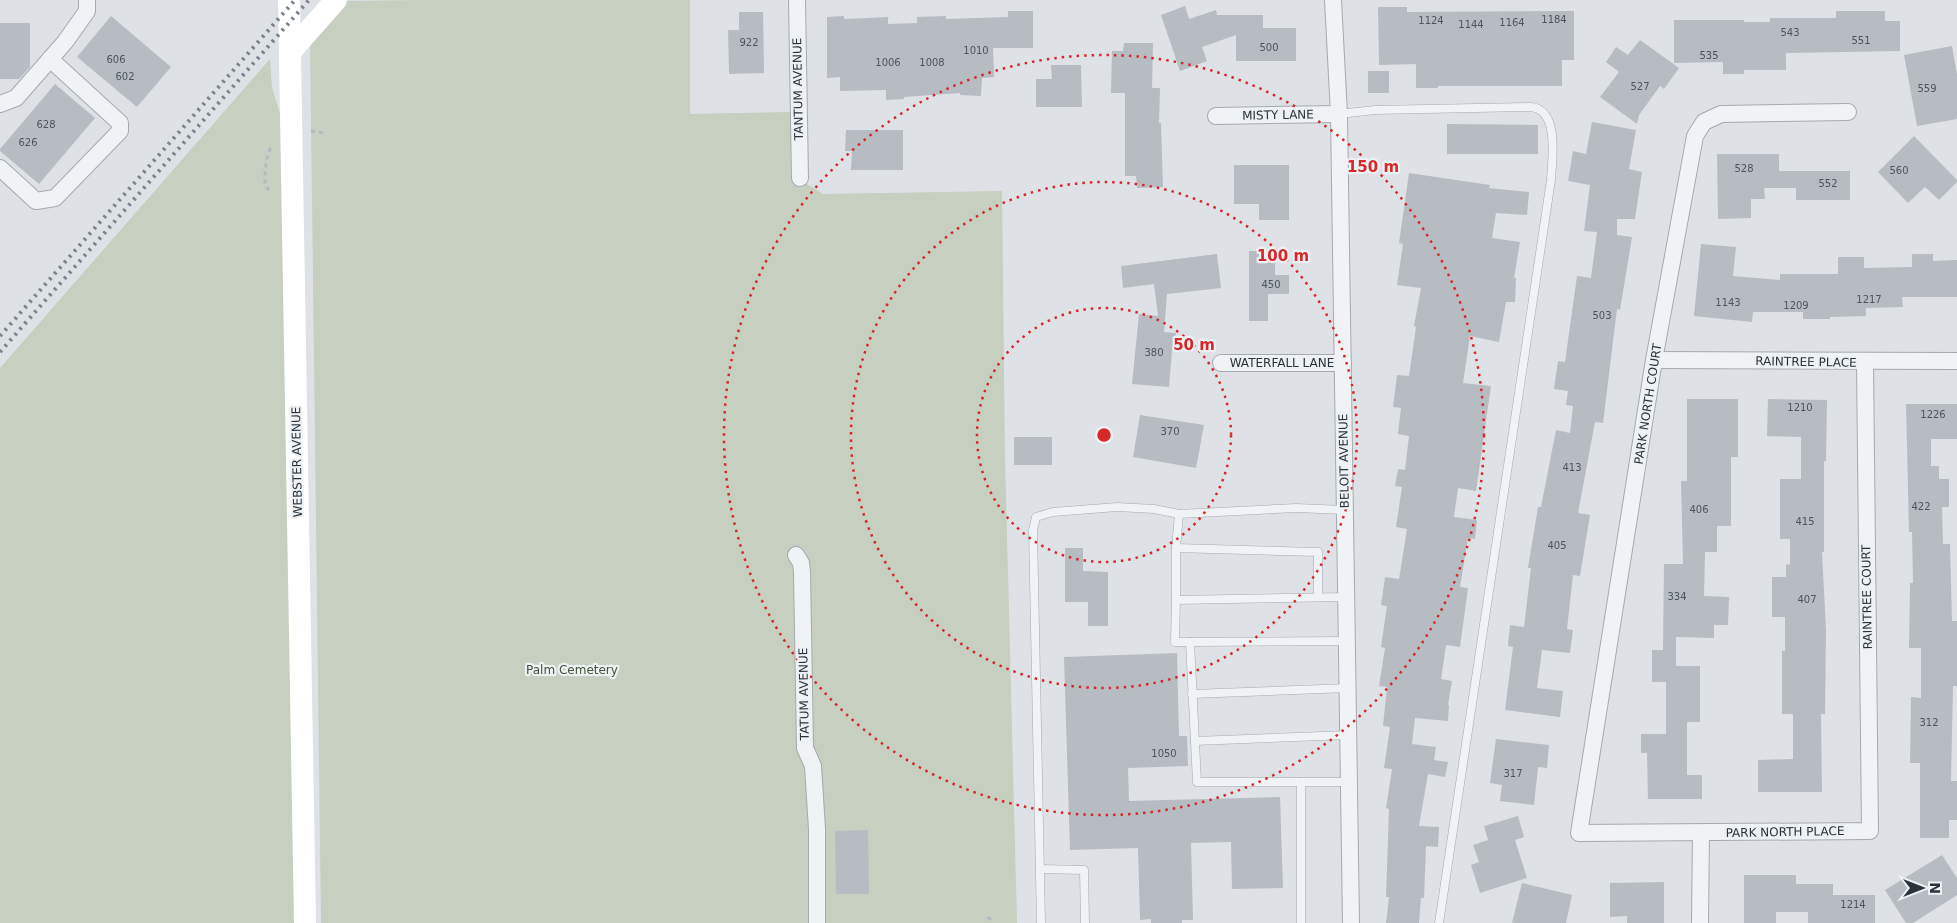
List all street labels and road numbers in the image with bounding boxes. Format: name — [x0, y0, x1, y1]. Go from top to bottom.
street label: TANTUM AVENUE — [790, 38, 806, 141]
street label: MISTY LANE — [1242, 107, 1314, 123]
street label: PARK NORTH COURT — [1632, 342, 1665, 465]
street label: RAINTREE PLACE — [1755, 354, 1857, 370]
street label: WATERFALL LANE — [1230, 356, 1334, 370]
street label: WEBSTER AVENUE — [289, 407, 305, 517]
street label: BELOIT AVENUE — [1336, 413, 1352, 509]
street label: RAINTREE COURT — [1859, 544, 1875, 649]
street label: TATUM AVENUE — [796, 648, 812, 741]
street label: PARK NORTH PLACE — [1725, 824, 1845, 840]

